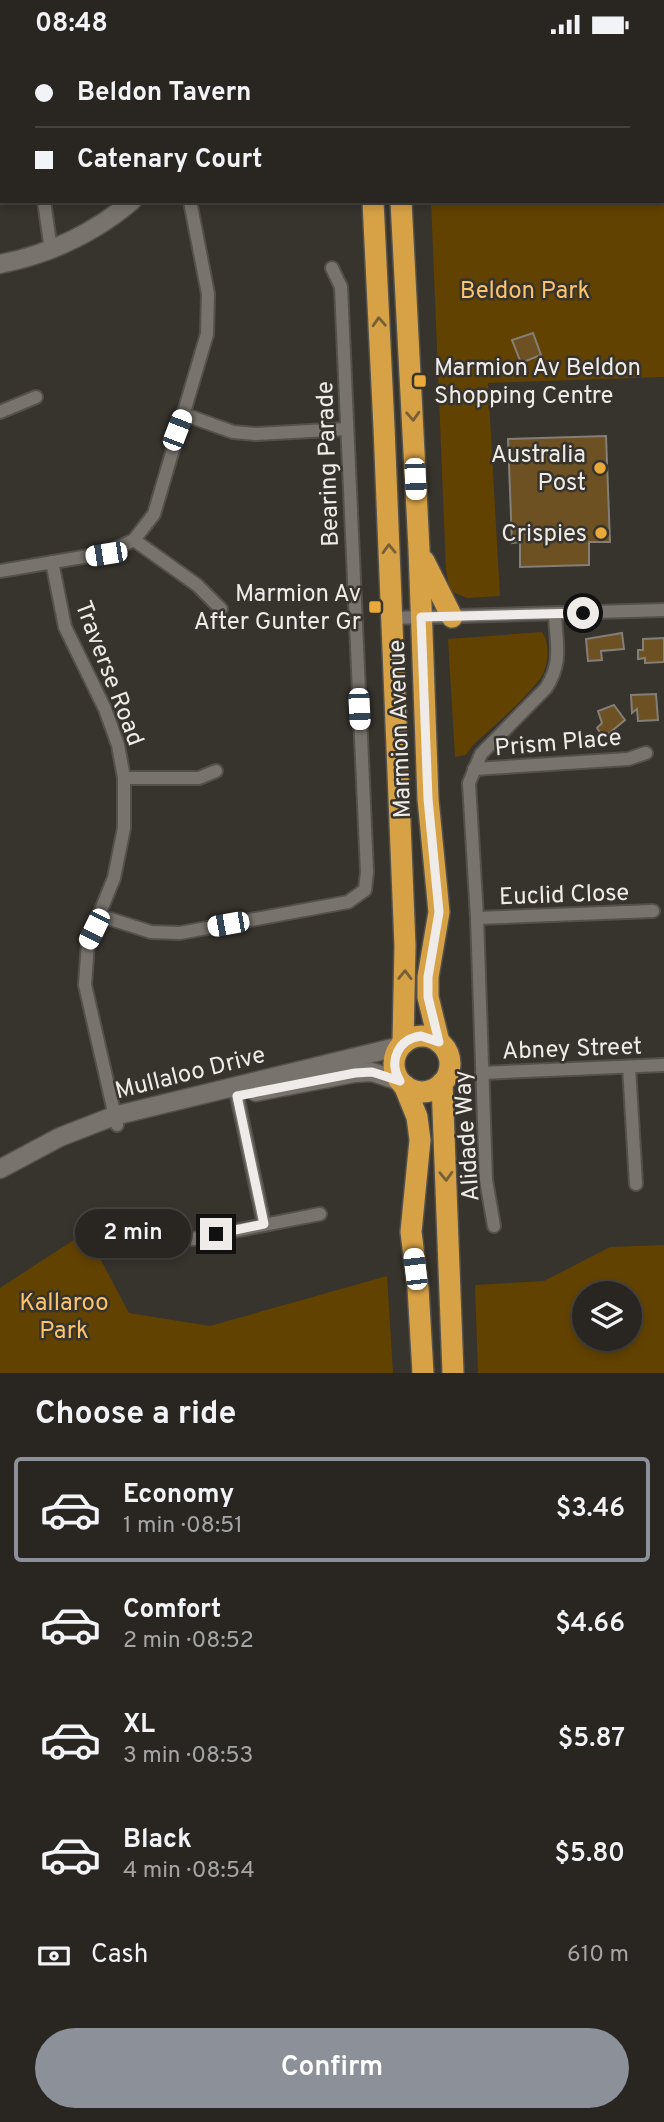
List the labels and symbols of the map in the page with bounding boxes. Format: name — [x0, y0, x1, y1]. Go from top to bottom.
park label: Beldon Park — [460, 277, 590, 307]
one-way arrow — [372, 316, 387, 327]
place label: Marmion Av Beldon Shopping Centre — [434, 354, 641, 412]
marker: Marmion Av Beldon Shopping Centre — [412, 373, 428, 389]
street label: Bearing Parade — [311, 381, 347, 547]
car — [160, 407, 195, 453]
one-way arrow — [405, 411, 420, 422]
place label: Australia Post — [491, 441, 586, 499]
car — [404, 457, 427, 501]
marker: Australia Post — [592, 460, 608, 476]
place label: Crispies — [501, 520, 587, 550]
marker: Crispies — [593, 525, 609, 541]
car — [84, 540, 129, 568]
one-way arrow — [381, 544, 397, 554]
place label: Marmion Av After Gunter Gr — [194, 580, 361, 638]
street label: Traverse Road — [67, 597, 150, 750]
route start — [567, 597, 599, 629]
marker: Marmion Av After Gunter Gr — [367, 599, 383, 615]
street label: Marmion Avenue — [383, 639, 419, 819]
car — [348, 687, 371, 731]
street label: Prism Place — [494, 724, 623, 764]
street label: Euclid Close — [498, 879, 630, 913]
car — [76, 906, 113, 952]
car — [206, 910, 251, 938]
one-way arrow — [397, 970, 413, 980]
street label: Abney Street — [501, 1033, 643, 1067]
street label: Mullaloo Drive — [112, 1041, 269, 1107]
street label: Alidade Way — [448, 1069, 488, 1203]
one-way arrow — [438, 1171, 453, 1182]
callout: 2 min — [76, 1209, 192, 1259]
route end — [200, 1218, 232, 1250]
car — [403, 1247, 428, 1291]
park label: Kallaroo Park — [19, 1289, 109, 1347]

